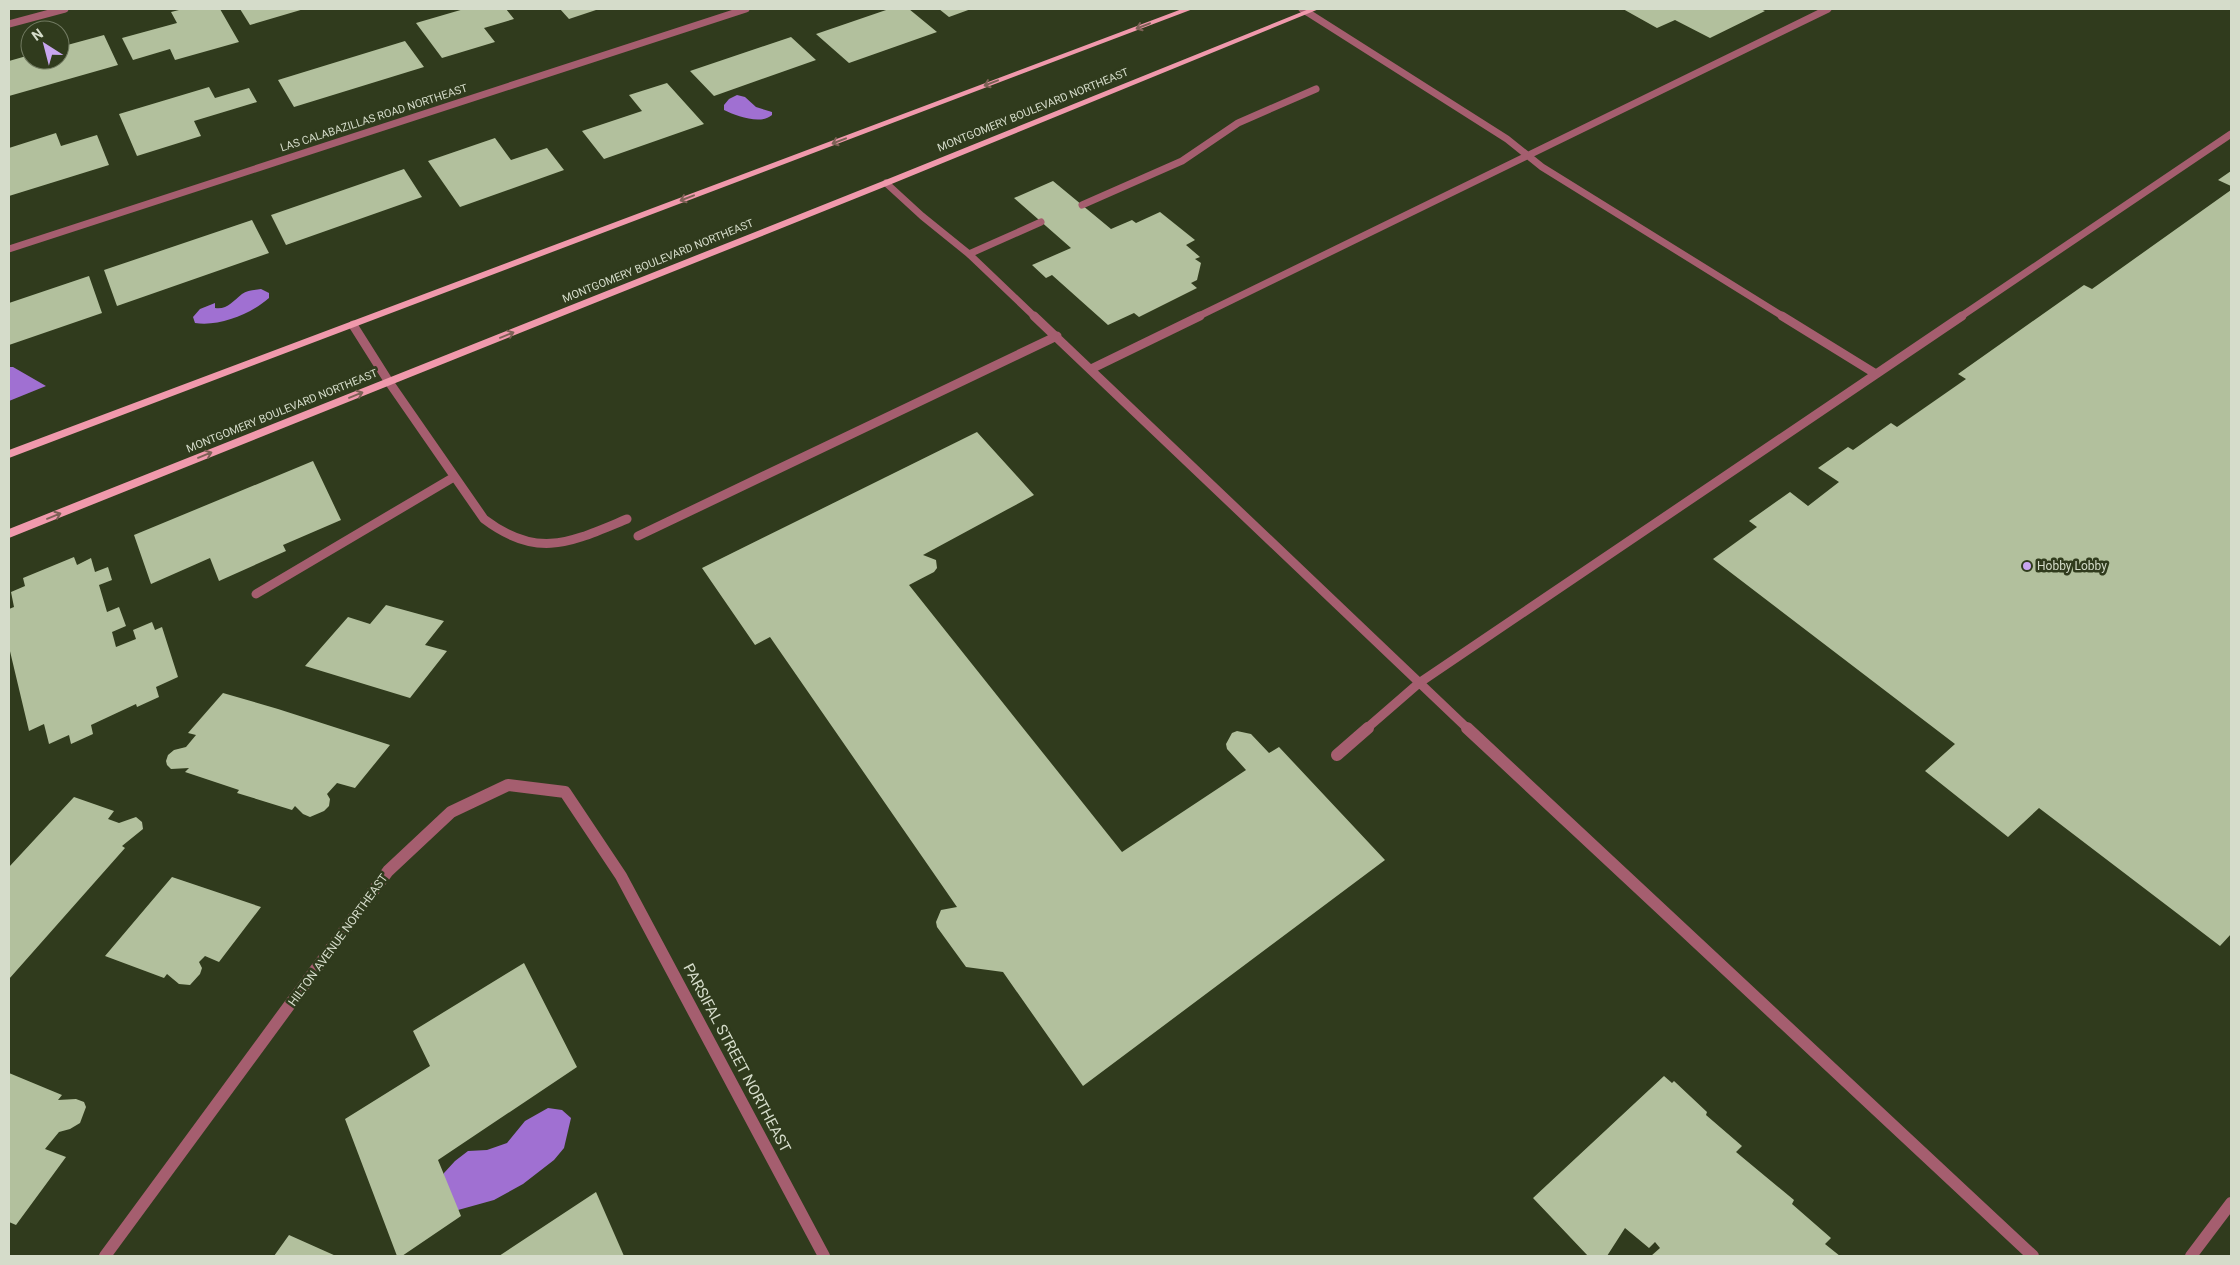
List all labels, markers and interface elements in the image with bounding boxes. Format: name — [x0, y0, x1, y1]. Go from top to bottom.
north arrow — [20, 20, 70, 70]
one-way arrow — [1136, 22, 1151, 31]
text: N — [29, 25, 46, 44]
street label: MONTGOMERY BOULEVARD NORTHEAST — [936, 65, 1131, 154]
one-way arrow — [984, 79, 999, 89]
street label: LAS CALABAZILLAS ROAD NORTHEAST — [279, 81, 470, 154]
one-way arrow — [832, 137, 847, 146]
one-way arrow — [680, 194, 695, 204]
street label: MONTGOMERY BOULEVARD NORTHEAST — [561, 216, 756, 305]
one-way arrow — [499, 330, 514, 339]
street label: MONTGOMERY BOULEVARD NORTHEAST — [185, 366, 380, 455]
one-way arrow — [348, 390, 363, 399]
one-way arrow — [197, 450, 212, 460]
one-way arrow — [46, 510, 61, 520]
place label: Hobby Lobby — [2037, 559, 2107, 573]
marker: Hobby Lobby — [2021, 560, 2033, 572]
street label: HILTON AVENUE NORTHEAST — [285, 871, 391, 1009]
street label: PARSIFAL STREET NORTHEAST — [679, 960, 795, 1156]

